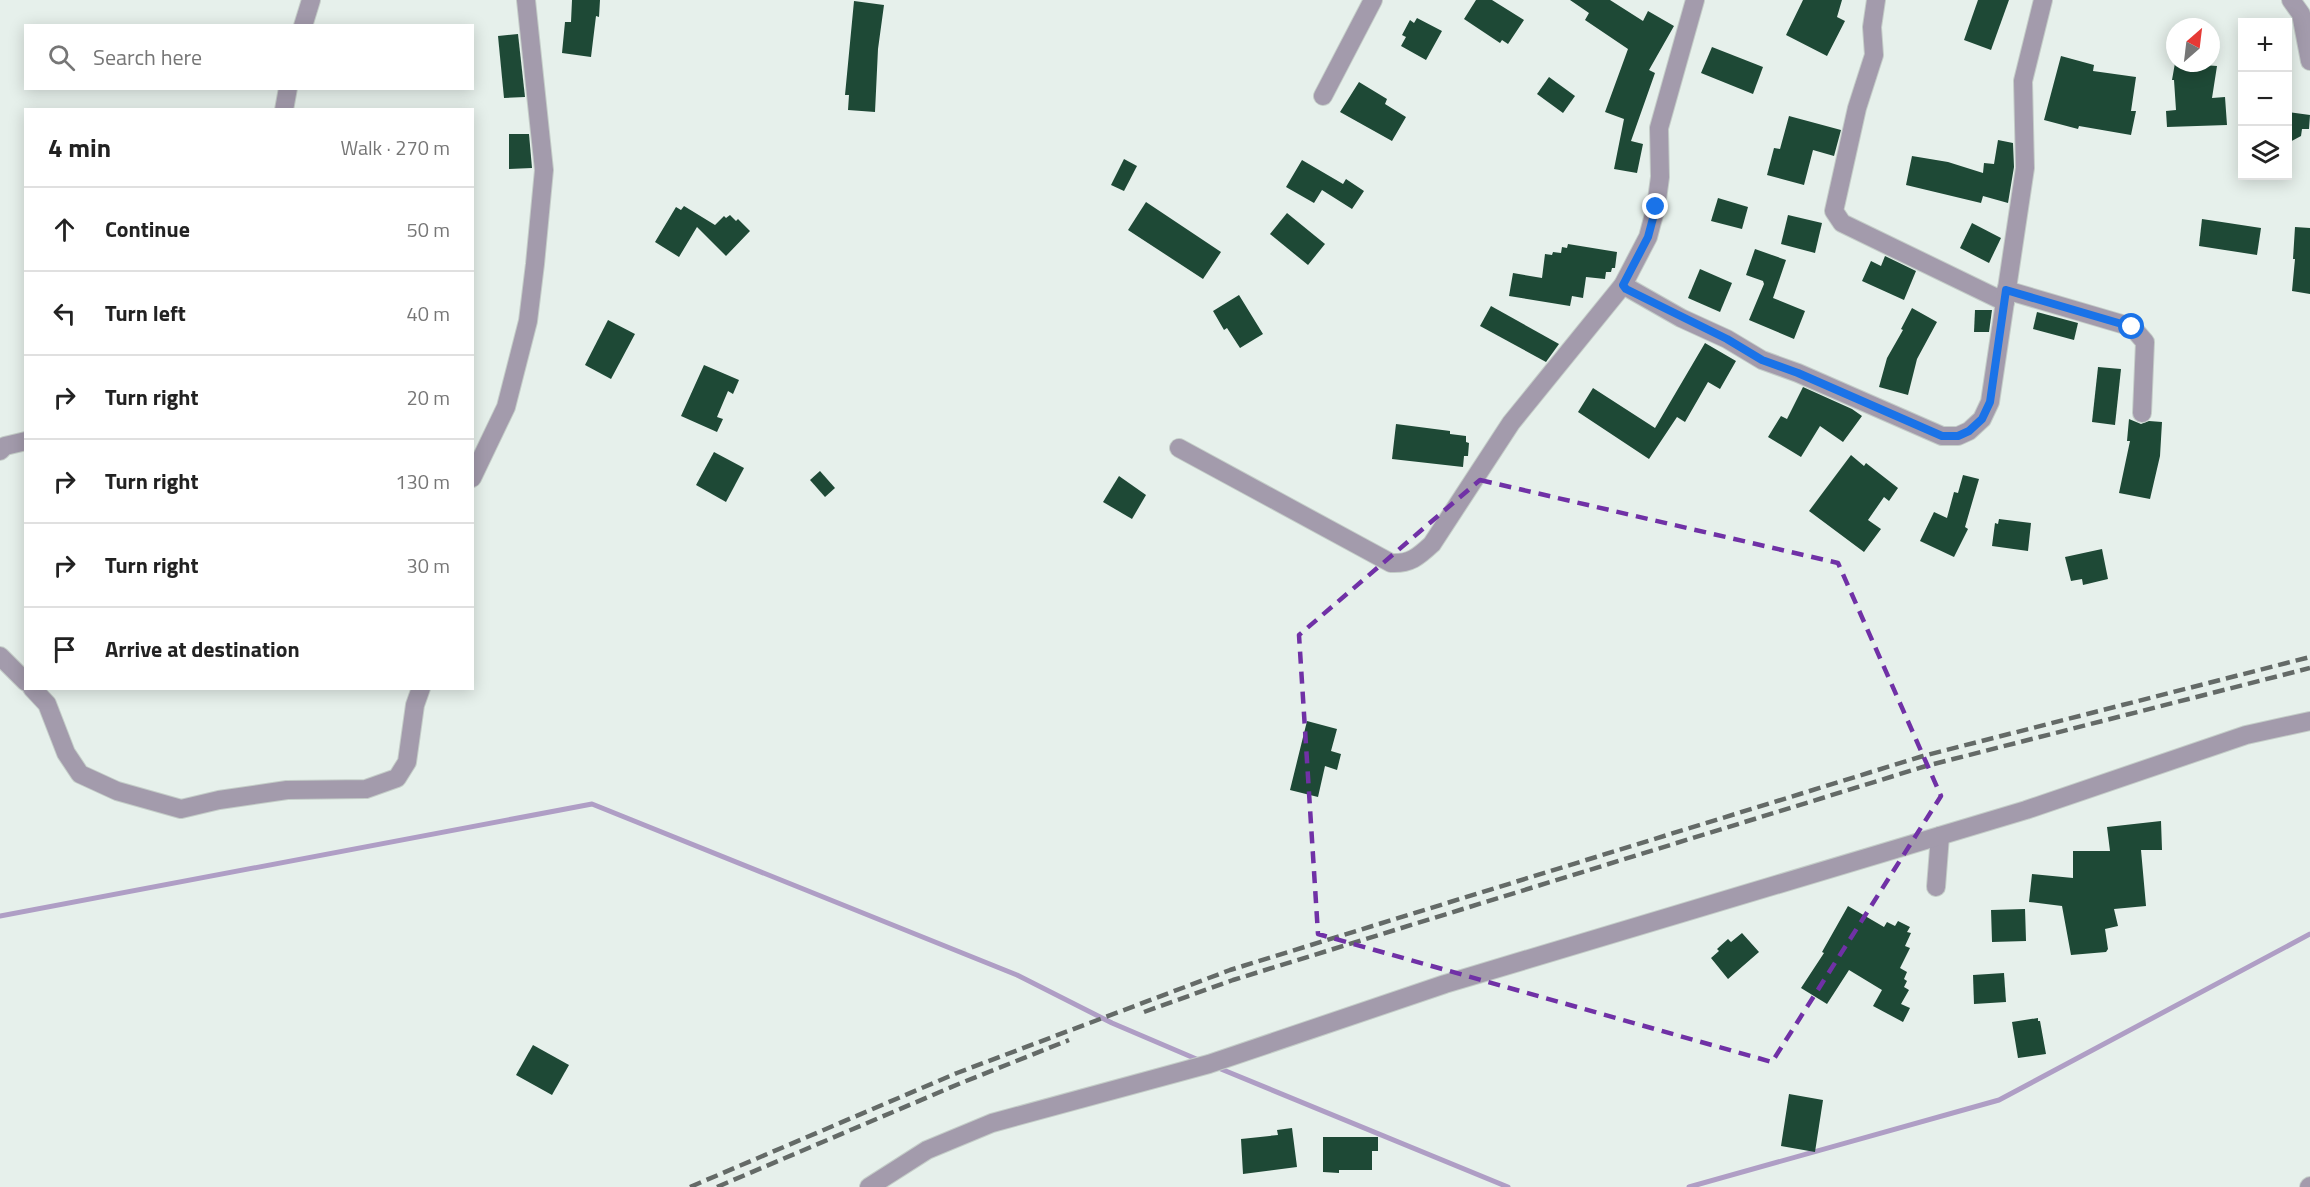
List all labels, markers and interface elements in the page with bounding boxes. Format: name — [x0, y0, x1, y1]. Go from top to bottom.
north arrow — [2166, 18, 2220, 72]
map controls — [2238, 18, 2292, 180]
button: + — [2238, 18, 2292, 72]
search box — [24, 24, 474, 90]
text: Search here — [93, 40, 202, 74]
icon: search — [45, 41, 78, 74]
button: − — [2238, 72, 2292, 126]
button: layers — [2238, 126, 2292, 180]
text: 4 min — [48, 128, 111, 167]
text: Walk · 270 m — [341, 132, 450, 163]
route end — [1642, 193, 1668, 219]
text: Continue — [105, 212, 190, 246]
icon: ahead — [48, 213, 81, 246]
text: 50 m — [406, 214, 450, 245]
text: Turn left — [105, 296, 186, 330]
icon: left — [48, 297, 81, 330]
text: 40 m — [406, 298, 450, 329]
route start — [2118, 313, 2144, 339]
text: Turn right — [105, 380, 199, 414]
icon: right — [48, 381, 81, 414]
text: 20 m — [406, 382, 450, 413]
text: Turn right — [105, 464, 199, 498]
icon: right — [48, 465, 81, 498]
text: 130 m — [395, 466, 450, 497]
text: Turn right — [105, 548, 199, 582]
icon: right — [48, 549, 81, 582]
text: 30 m — [406, 550, 450, 581]
text: Arrive at destination — [105, 632, 300, 666]
icon: arrive — [48, 633, 81, 666]

